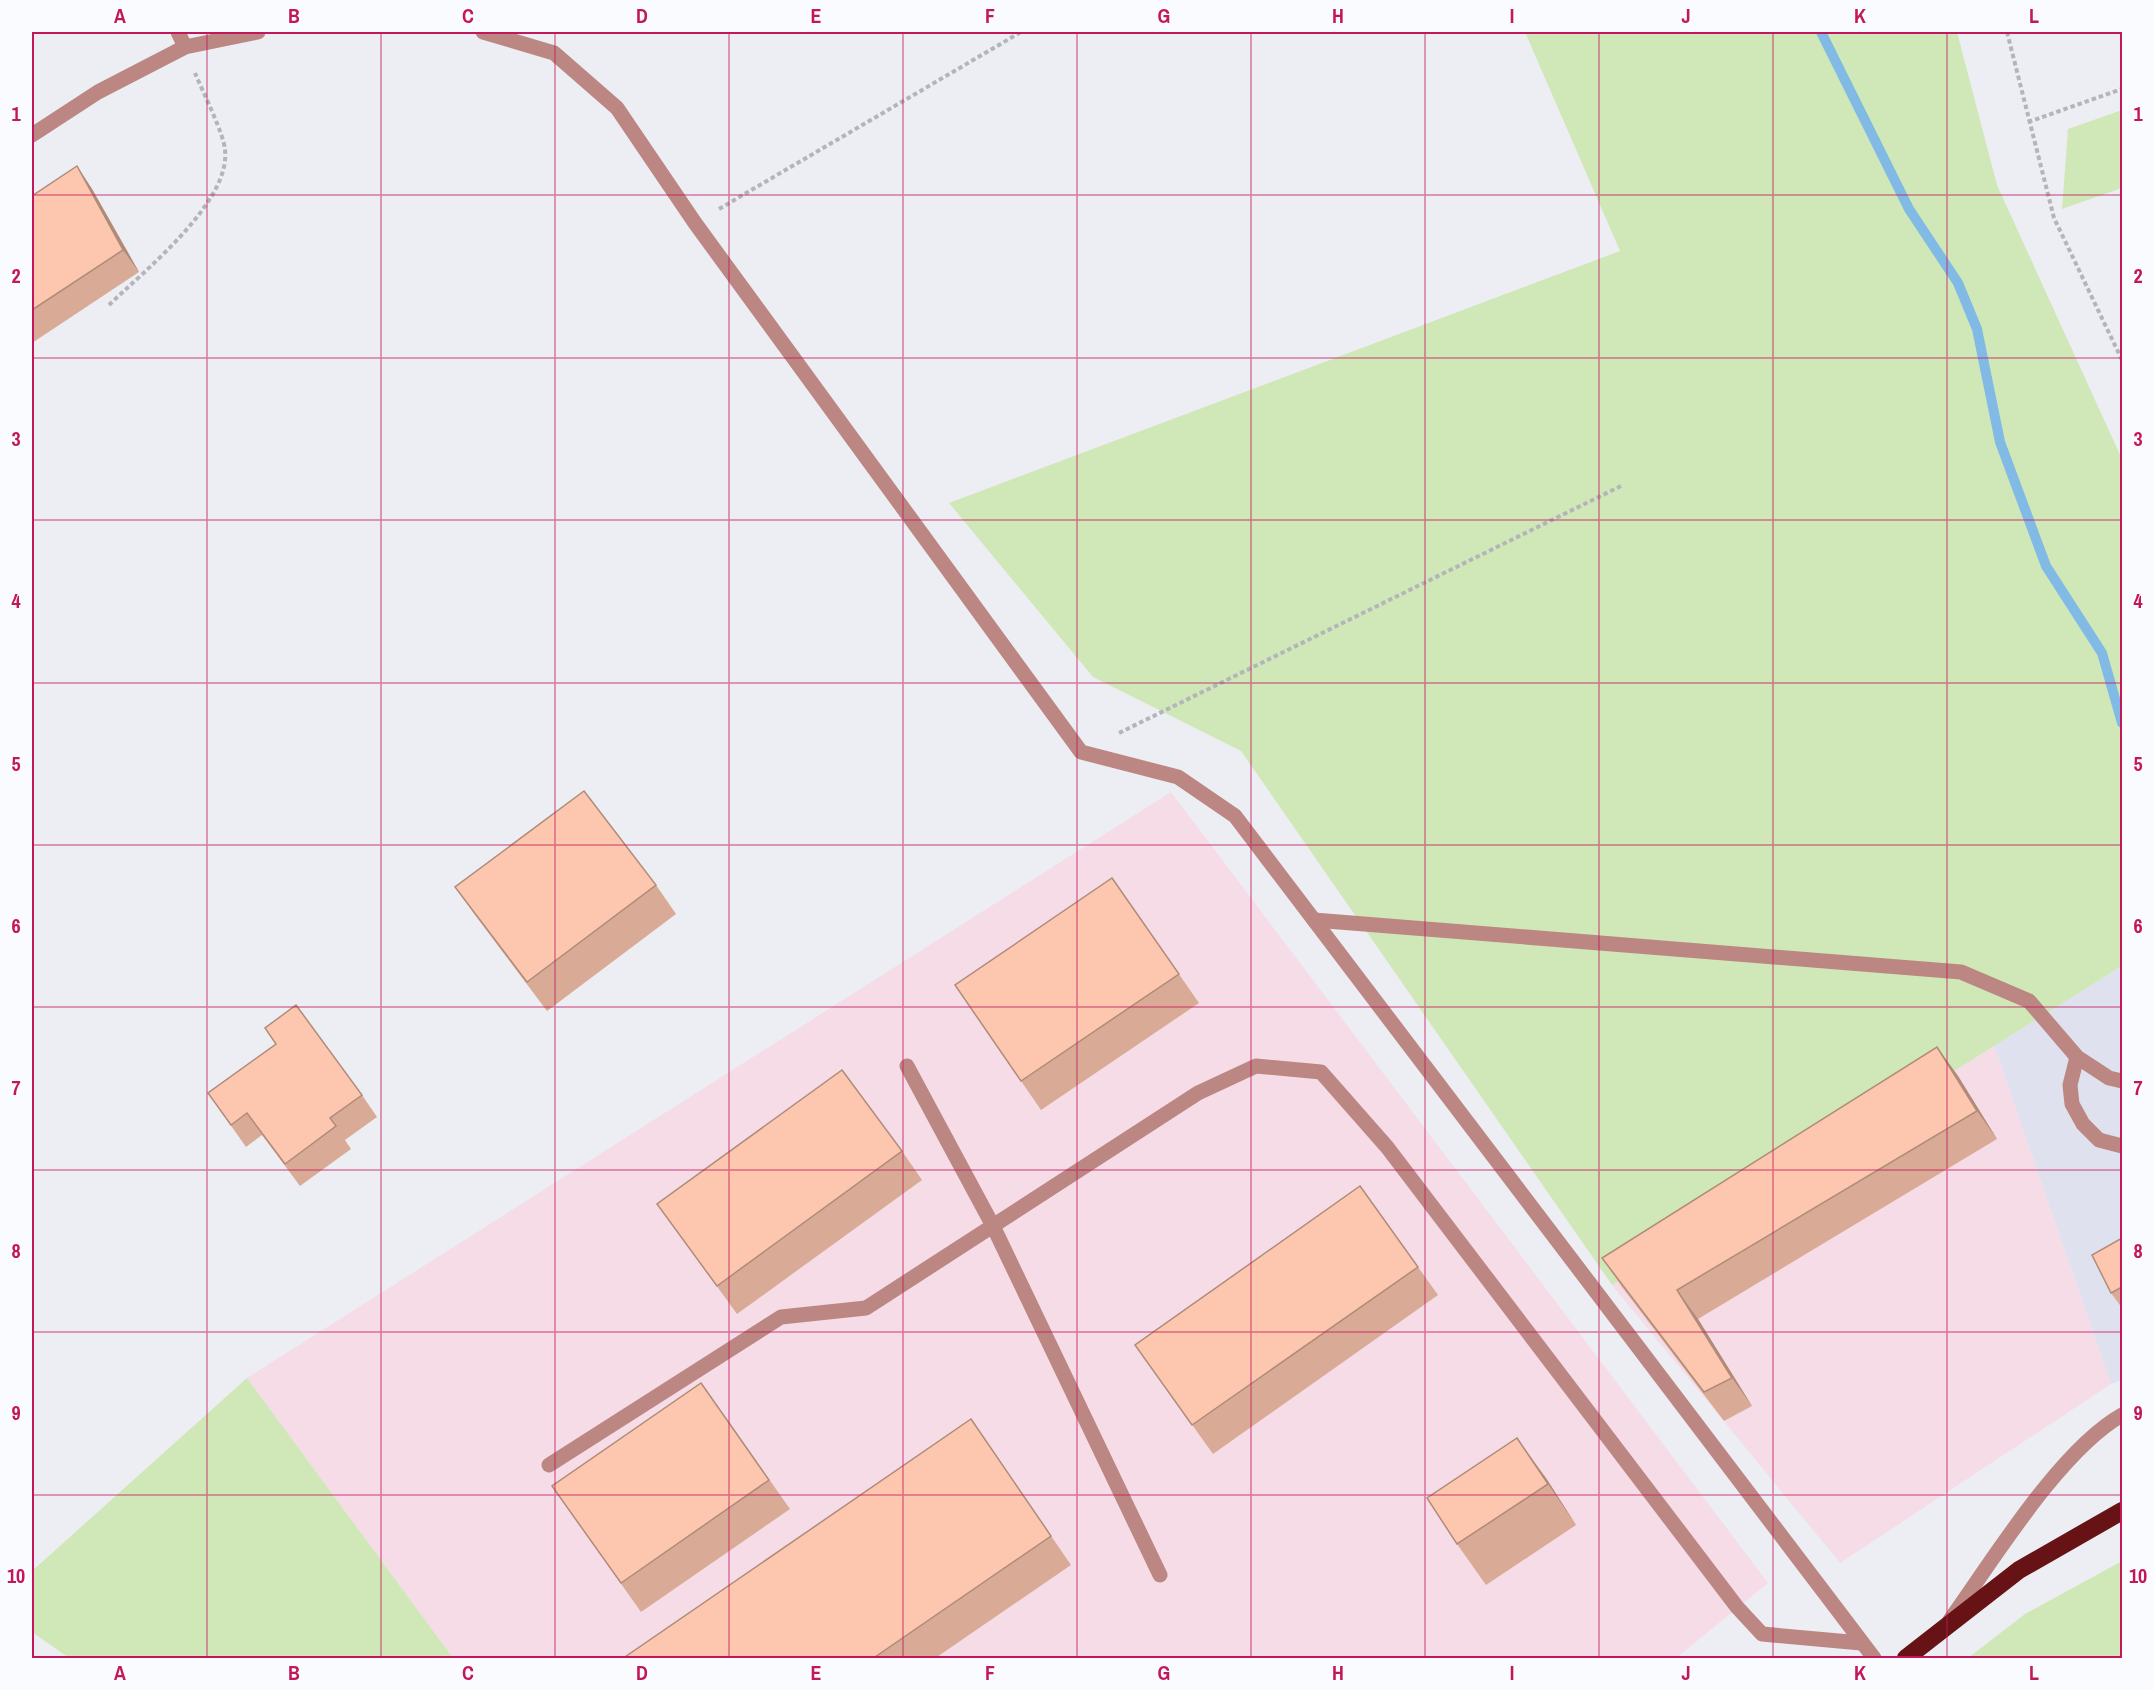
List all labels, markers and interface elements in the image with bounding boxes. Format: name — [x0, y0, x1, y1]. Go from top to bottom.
text: A — [114, 2, 126, 29]
text: B — [288, 2, 300, 29]
text: C — [462, 2, 474, 29]
text: D — [636, 2, 648, 29]
text: E — [811, 2, 822, 29]
text: F — [985, 2, 995, 29]
text: G — [1158, 2, 1170, 29]
text: H — [1332, 2, 1344, 29]
text: I — [1510, 2, 1514, 29]
text: J — [1681, 2, 1691, 29]
text: K — [1854, 2, 1866, 29]
text: L — [2029, 2, 2039, 29]
text: 1 — [11, 100, 21, 127]
text: 1 — [2133, 100, 2143, 127]
text: 2 — [11, 262, 21, 289]
text: 2 — [2133, 262, 2143, 289]
text: 3 — [11, 425, 21, 452]
text: 3 — [2133, 425, 2143, 452]
text: 4 — [11, 587, 21, 614]
text: 4 — [2133, 587, 2143, 614]
text: 5 — [11, 750, 21, 777]
text: 5 — [2133, 750, 2143, 777]
text: 6 — [11, 912, 21, 939]
text: 6 — [2133, 912, 2143, 939]
text: 7 — [11, 1074, 21, 1101]
text: 7 — [2133, 1074, 2143, 1101]
text: 8 — [11, 1237, 21, 1264]
text: 8 — [2133, 1237, 2143, 1264]
text: 9 — [11, 1399, 21, 1426]
text: 9 — [2133, 1399, 2143, 1426]
text: 10 — [7, 1562, 25, 1589]
text: 10 — [2129, 1562, 2147, 1589]
text: A — [114, 1659, 126, 1686]
text: B — [288, 1659, 300, 1686]
text: C — [462, 1659, 474, 1686]
text: D — [636, 1659, 648, 1686]
text: E — [811, 1659, 822, 1686]
text: F — [985, 1659, 995, 1686]
text: G — [1158, 1659, 1170, 1686]
text: H — [1332, 1659, 1344, 1686]
text: I — [1510, 1659, 1514, 1686]
text: J — [1681, 1659, 1691, 1686]
text: K — [1854, 1659, 1866, 1686]
text: L — [2029, 1659, 2039, 1686]

